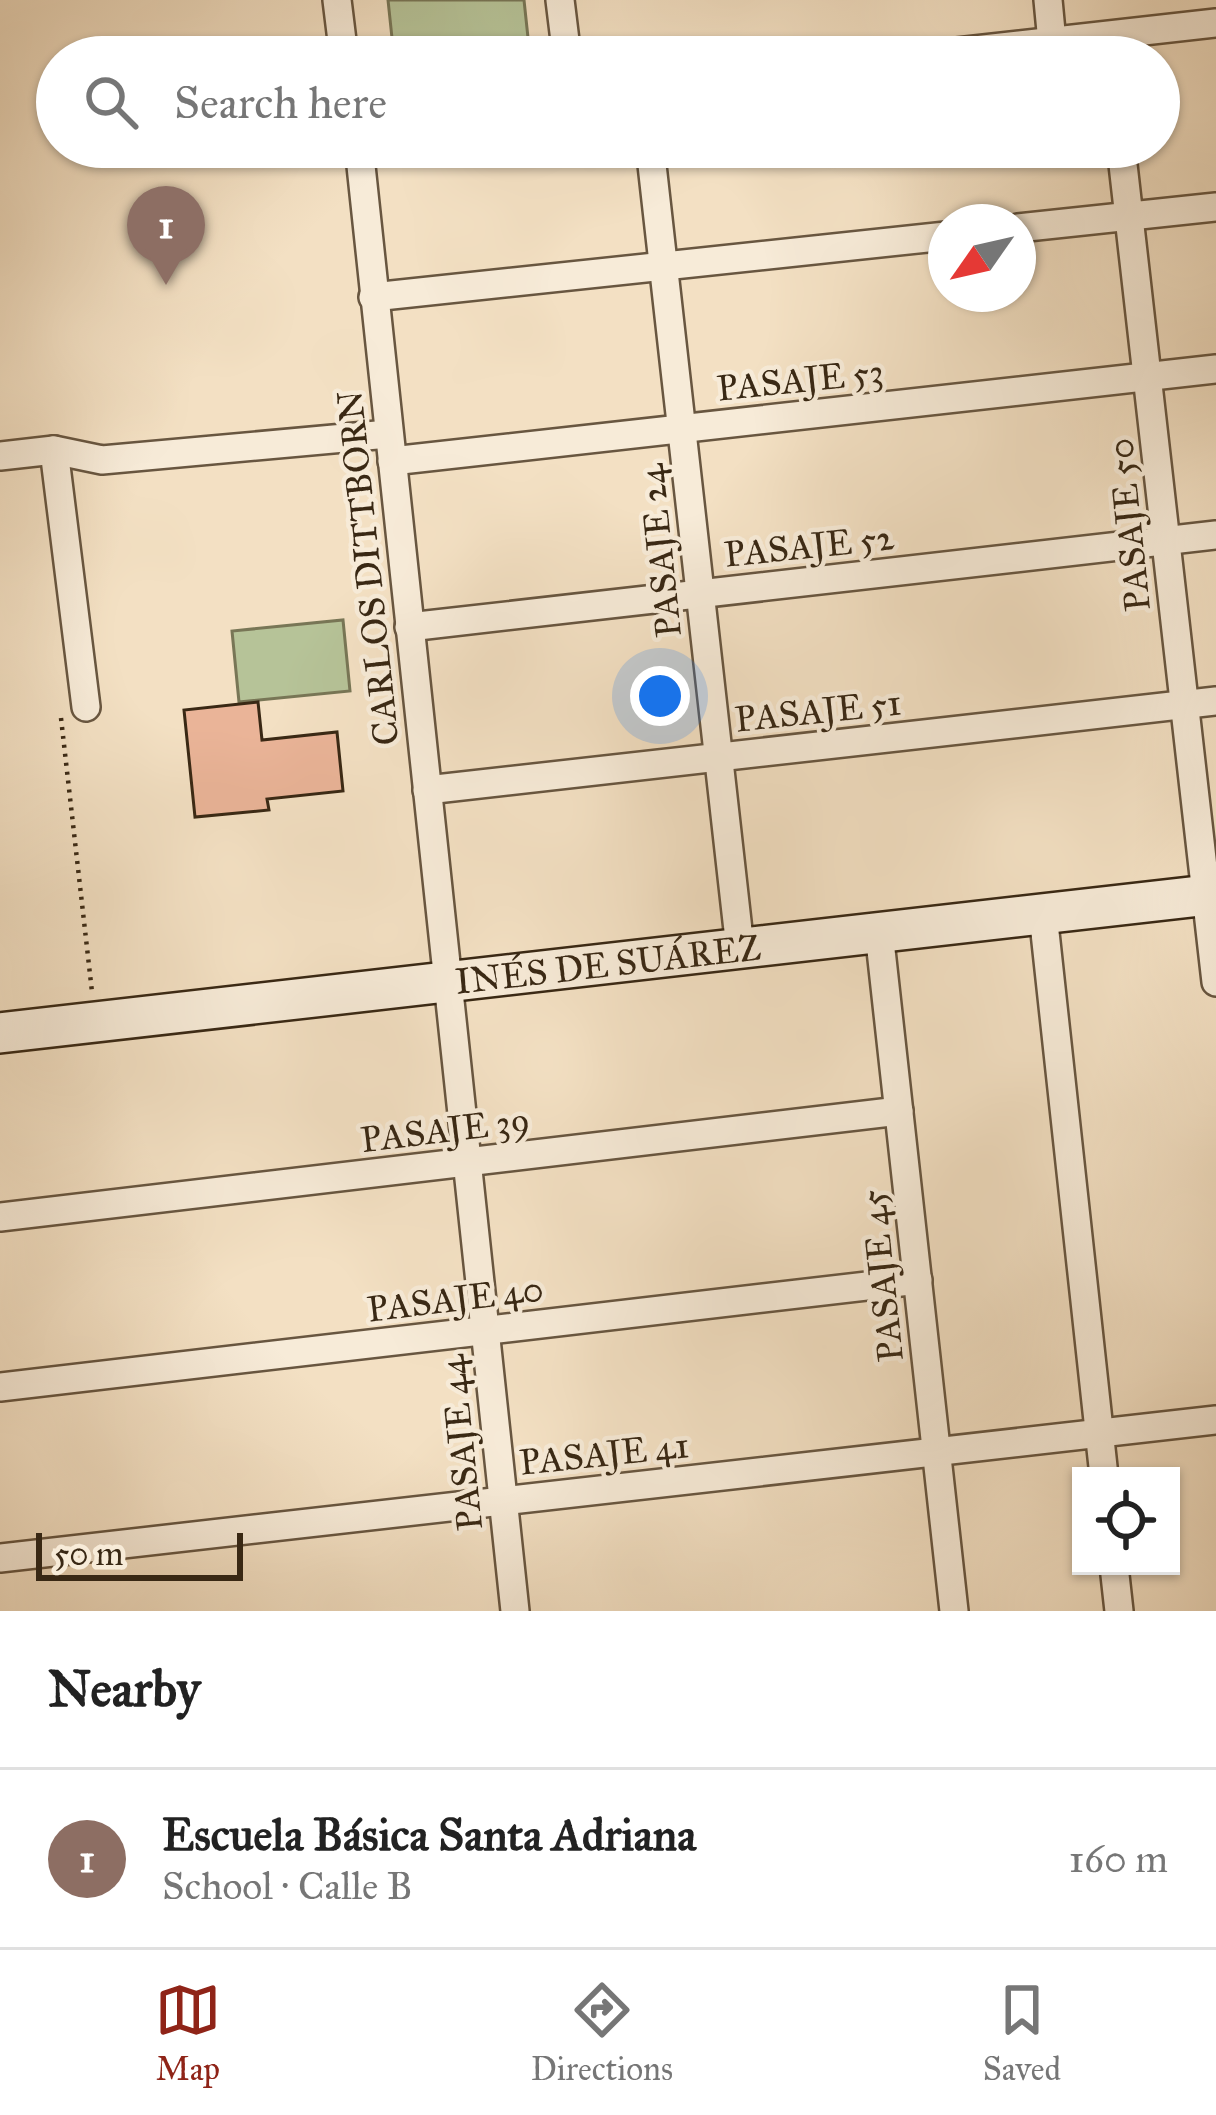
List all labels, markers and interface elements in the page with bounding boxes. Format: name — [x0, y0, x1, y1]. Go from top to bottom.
search box — [36, 36, 1180, 168]
icon: search — [78, 69, 144, 135]
text: Search here — [174, 75, 387, 130]
pin: 1 — [127, 186, 205, 285]
north arrow — [928, 204, 1036, 312]
street label: PASAJE 53 — [715, 349, 886, 411]
street label: CARLOS DITTBORN — [327, 388, 409, 747]
street label: PASAJE 50 — [1098, 436, 1160, 614]
street label: PASAJE 24 — [629, 461, 691, 640]
street label: PASAJE 52 — [722, 515, 896, 577]
your location — [630, 666, 690, 726]
street label: PASAJE 51 — [733, 680, 903, 742]
street label: INÉS DE SUÁREZ — [453, 925, 763, 1004]
street label: PASAJE 39 — [358, 1098, 532, 1162]
street label: PASAJE 45 — [851, 1187, 913, 1364]
street label: PASAJE 40 — [365, 1266, 546, 1332]
street label: PASAJE 44 — [430, 1352, 492, 1533]
street label: PASAJE 41 — [517, 1423, 691, 1485]
map controls — [1072, 1467, 1180, 1575]
button: locate — [1072, 1467, 1180, 1575]
scale bar — [36, 1527, 243, 1580]
text: 50 m — [54, 1534, 123, 1574]
text: Nearby — [48, 1658, 200, 1720]
text: Escuela Básica Santa Adriana — [162, 1807, 696, 1862]
text: 1 — [79, 1835, 95, 1883]
text: 160 m — [1069, 1835, 1168, 1883]
text: School · Calle B — [162, 1862, 412, 1910]
tab: Map — [155, 1977, 221, 2089]
tab: Directions — [531, 1977, 673, 2089]
tab: Saved — [983, 1977, 1061, 2089]

